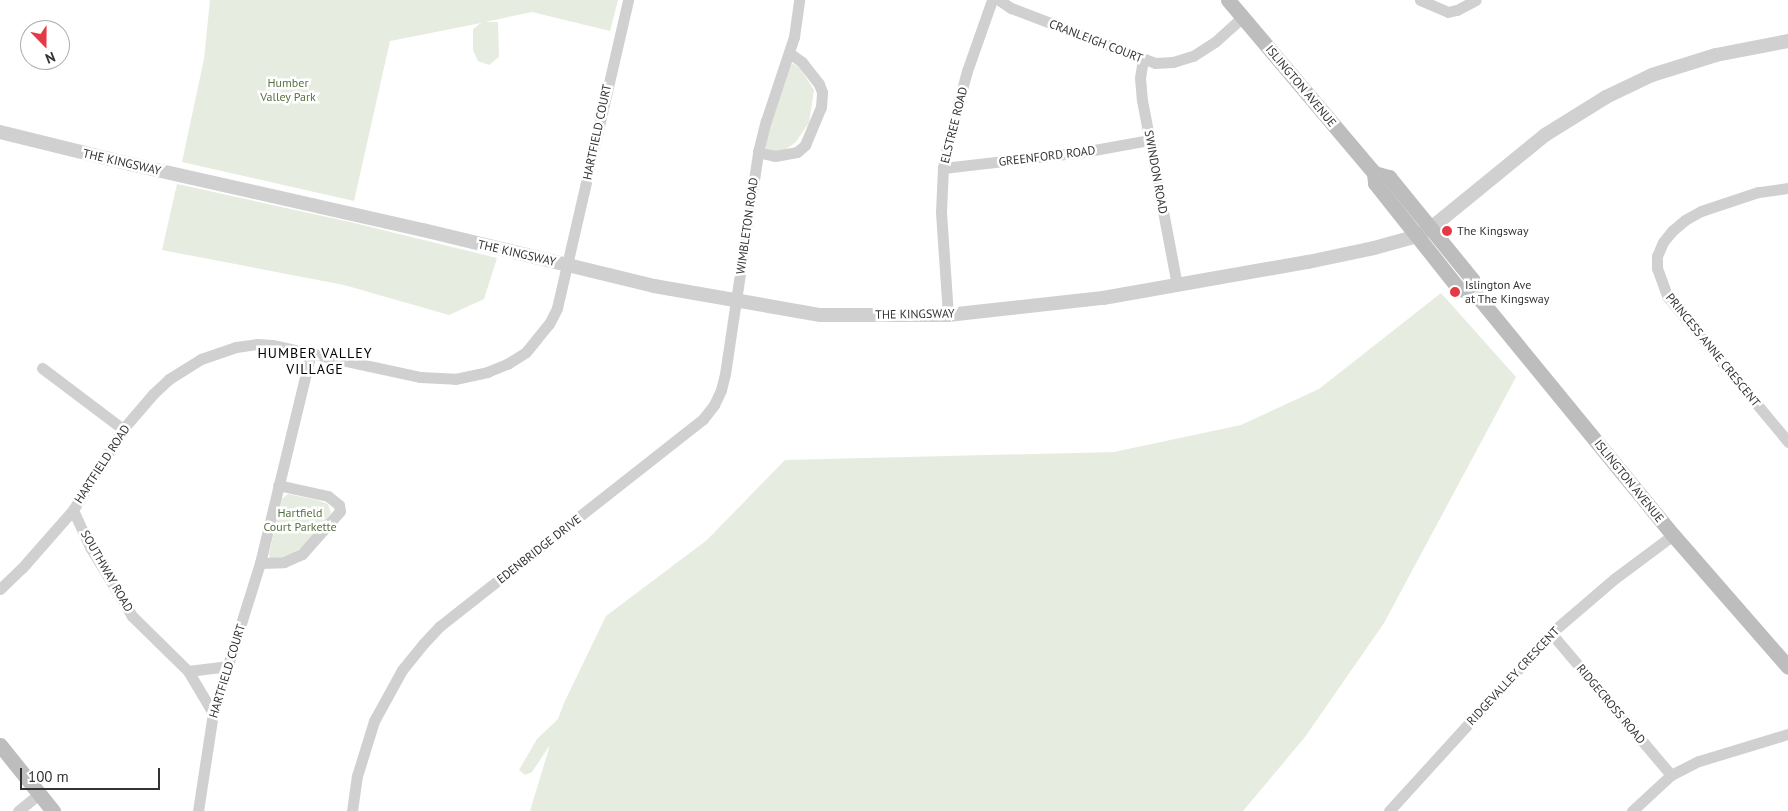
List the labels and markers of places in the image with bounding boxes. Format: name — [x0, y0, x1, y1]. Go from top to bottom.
place label: The Kingsway — [1457, 224, 1528, 238]
marker: The Kingsway — [1441, 225, 1453, 237]
place label: Islington Ave at The Kingsway — [1465, 278, 1550, 306]
marker: Islington Ave at The Kingsway — [1449, 286, 1461, 298]

